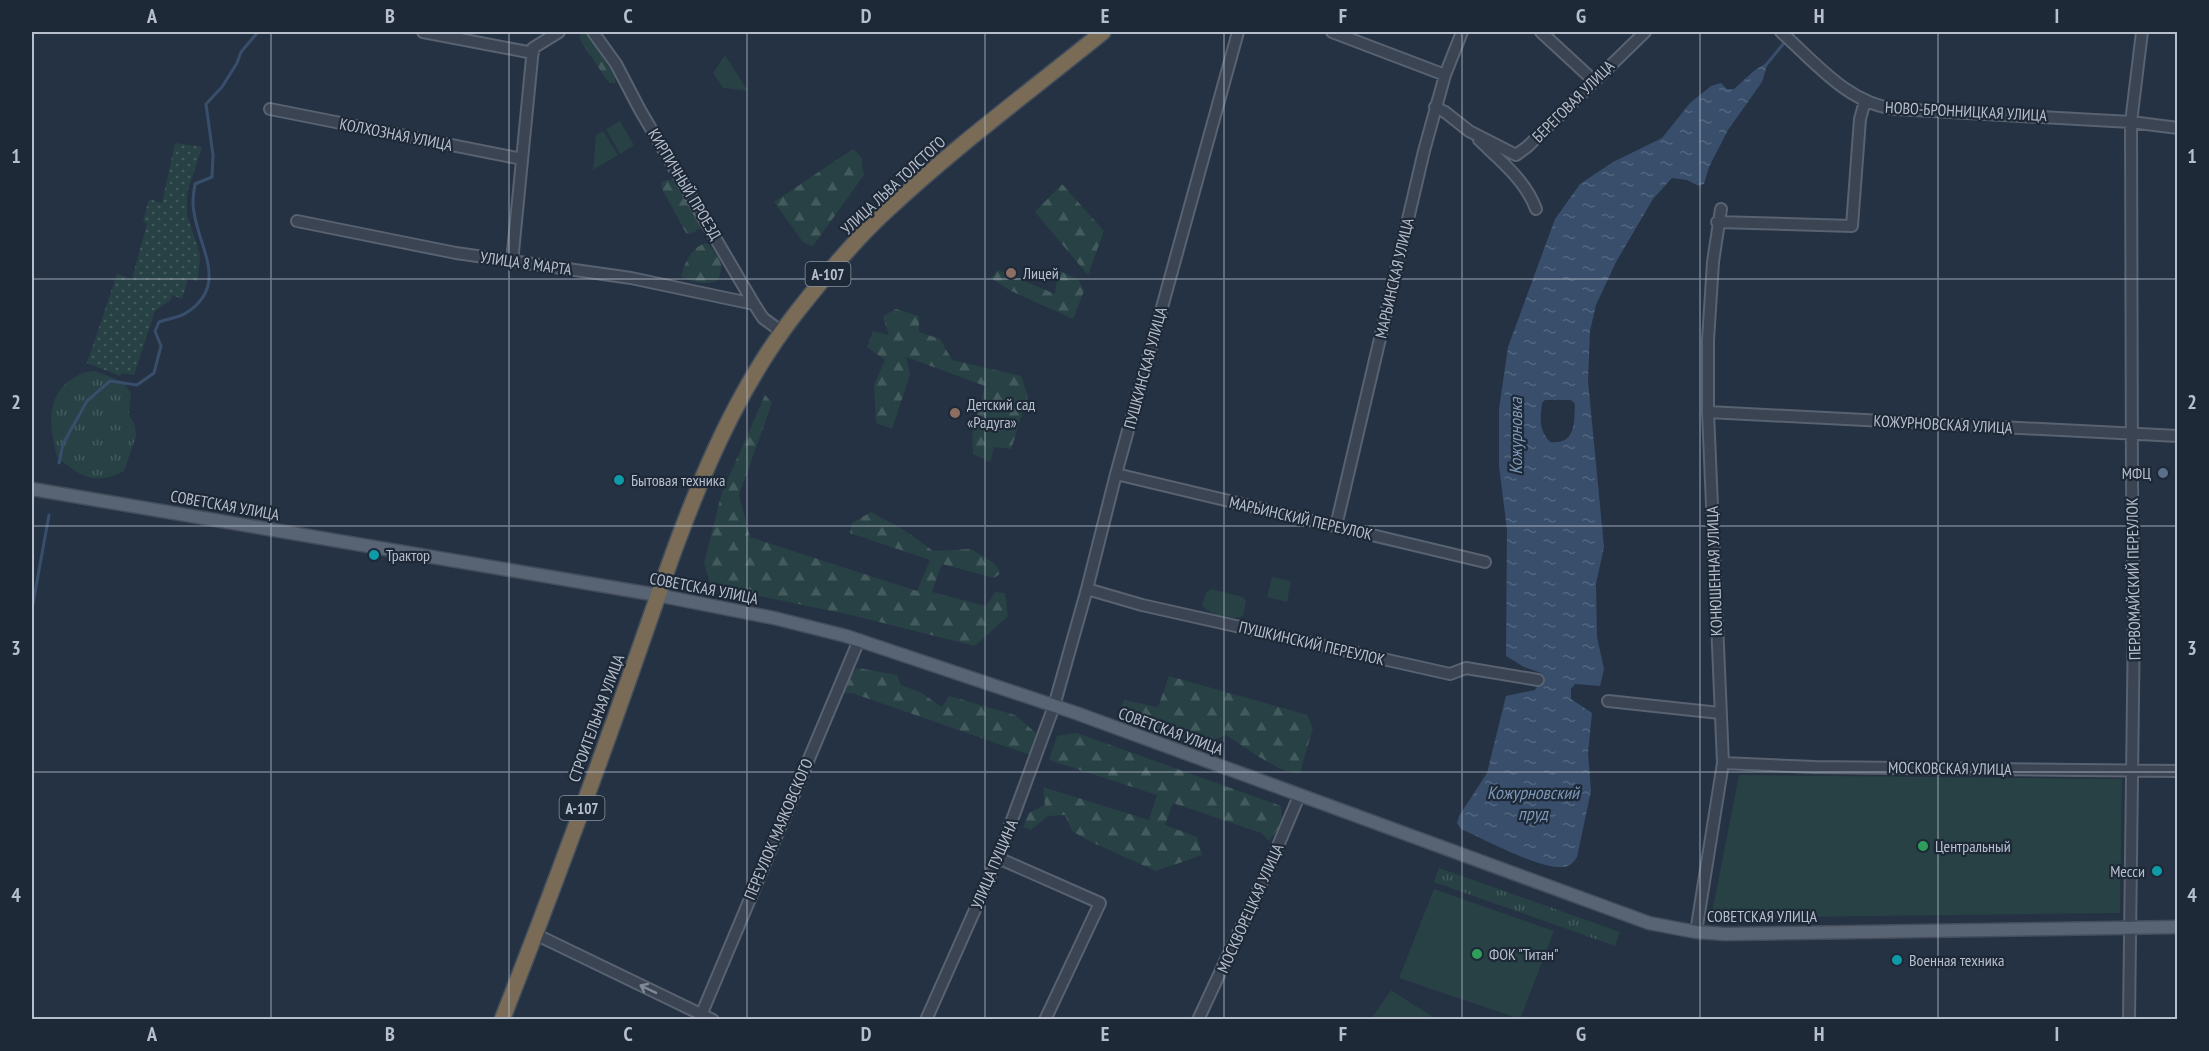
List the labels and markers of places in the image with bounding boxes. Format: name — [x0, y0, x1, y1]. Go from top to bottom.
place label: Лицей — [1022, 263, 1059, 283]
marker: Лицей — [1004, 266, 1018, 280]
place label: Детский сад «Радуга» — [967, 394, 1035, 432]
marker: Детский сад «Радуга» — [948, 406, 962, 420]
place label: МФЦ — [2122, 463, 2151, 483]
marker: МФЦ — [2156, 466, 2170, 480]
place label: Бытовая техника — [631, 470, 725, 490]
marker: Бытовая техника — [612, 473, 626, 487]
place label: Трактор — [386, 545, 430, 565]
marker: Трактор — [367, 548, 381, 562]
place label: Центральный — [1935, 836, 2011, 856]
marker: Центральный — [1916, 839, 1930, 853]
place label: Месси — [2110, 861, 2145, 881]
marker: Месси — [2150, 864, 2164, 878]
place label: ФОК "Титан" — [1489, 944, 1559, 964]
marker: ФОК "Титан" — [1470, 947, 1484, 961]
place label: Военная техника — [1909, 950, 2004, 970]
marker: Военная техника — [1890, 953, 1904, 967]

